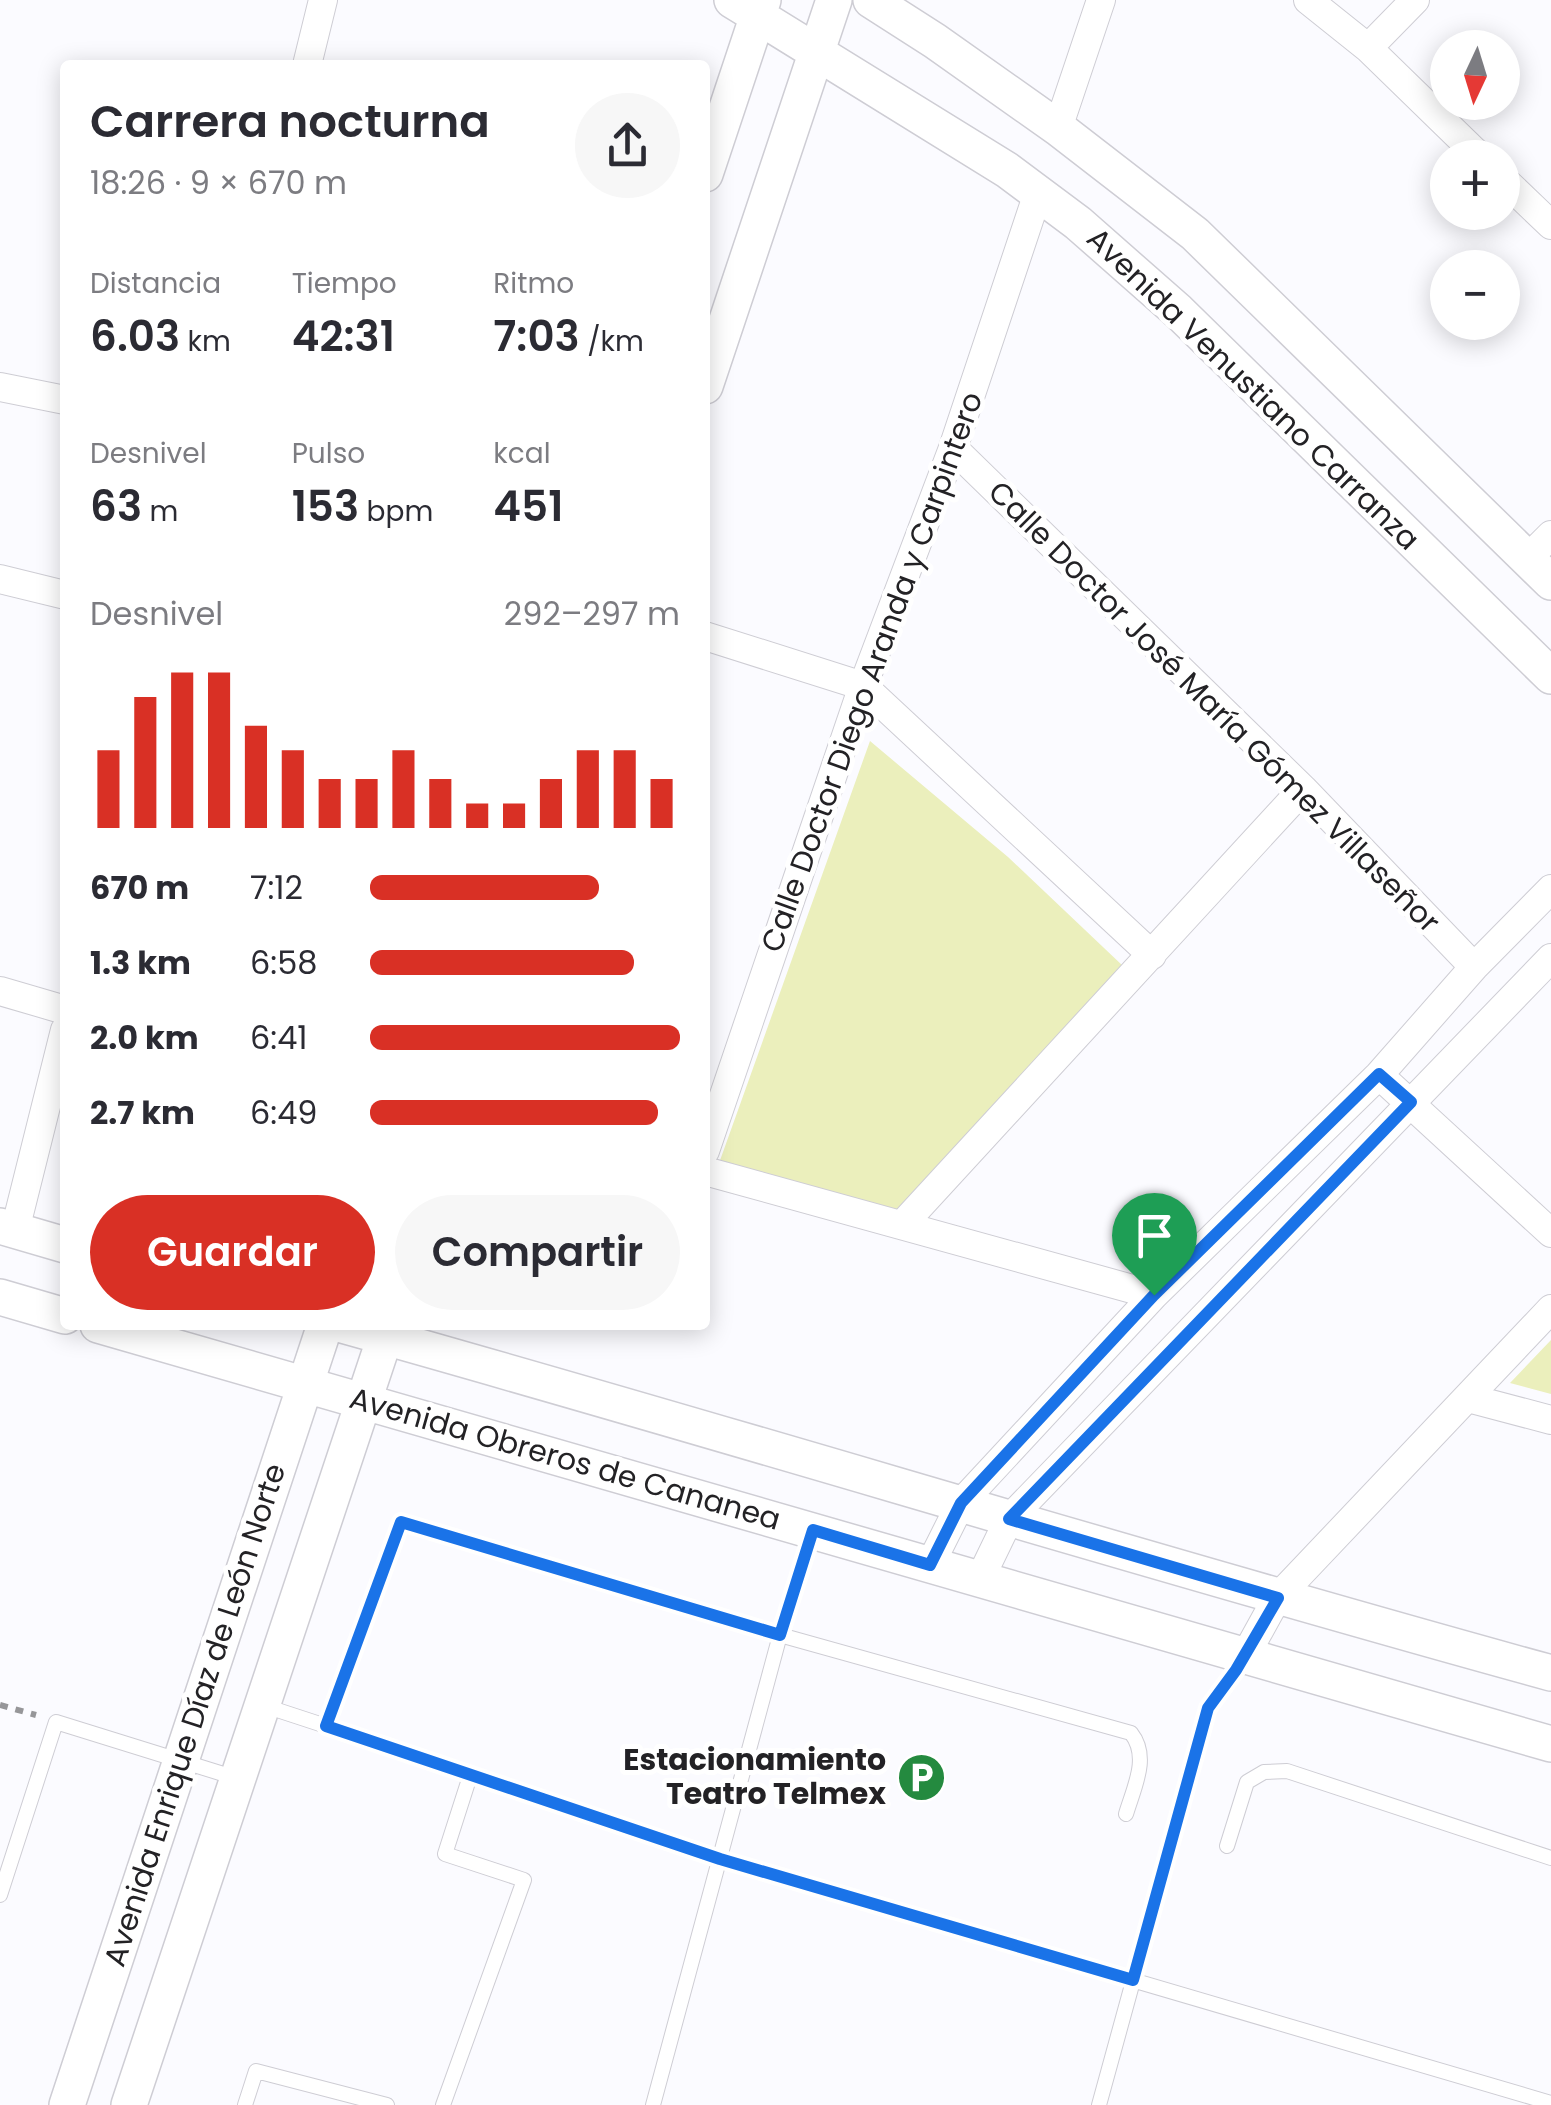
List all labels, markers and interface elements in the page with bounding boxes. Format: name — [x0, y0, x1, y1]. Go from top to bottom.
north arrow — [1430, 30, 1520, 120]
map controls — [1430, 30, 1520, 340]
text: Carrera nocturna — [90, 90, 490, 153]
button: share — [575, 93, 680, 198]
button: + — [1430, 140, 1520, 230]
text: 18:26 · 9 × 670 m — [90, 160, 347, 205]
street label: Avenida Venustiano Carranza — [1077, 218, 1429, 560]
button: − — [1430, 250, 1520, 340]
text: Distancia — [90, 264, 221, 303]
text: Tiempo — [292, 264, 397, 303]
text: Ritmo — [493, 264, 574, 303]
text: 6.03 — [90, 307, 180, 366]
text: 42:31 — [292, 307, 395, 366]
text: 7:03 — [493, 307, 580, 366]
text: km — [180, 322, 231, 361]
text: /km — [580, 322, 644, 361]
street label: Calle Doctor Diego Aranda y Carpintero — [750, 386, 993, 958]
text: Desnivel — [90, 434, 207, 473]
text: Pulso — [292, 434, 365, 473]
text: kcal — [493, 434, 551, 473]
street label: Calle Doctor José María Gómez Villaseñor — [979, 471, 1450, 942]
text: 63 — [90, 477, 142, 536]
text: 153 — [292, 477, 359, 536]
text: 451 — [493, 477, 563, 536]
text: m — [142, 492, 178, 531]
text: bpm — [359, 492, 433, 531]
text: Desnivel — [90, 591, 223, 636]
text: 292–297 m — [504, 591, 680, 636]
text: 670 m — [90, 865, 189, 910]
text: 7:12 — [250, 865, 303, 910]
text: 1.3 km — [90, 940, 191, 985]
text: 6:58 — [250, 940, 317, 985]
text: 2.0 km — [90, 1015, 199, 1060]
text: 6:41 — [250, 1015, 308, 1060]
text: 2.7 km — [90, 1090, 195, 1135]
text: 6:49 — [250, 1090, 317, 1135]
pin — [1112, 1193, 1197, 1296]
button: Guardar — [90, 1195, 375, 1310]
button: Compartir — [395, 1195, 680, 1310]
icon: arrive — [1127, 1208, 1182, 1263]
street label: Avenida Obreros de Cananea — [345, 1376, 786, 1541]
street label: Avenida Enrique Díaz de León Norte — [93, 1458, 296, 1972]
place label: Estacionamiento Teatro Telmex — [623, 1738, 886, 1815]
parking icon: Estacionamiento Teatro Telmex — [895, 1751, 947, 1803]

